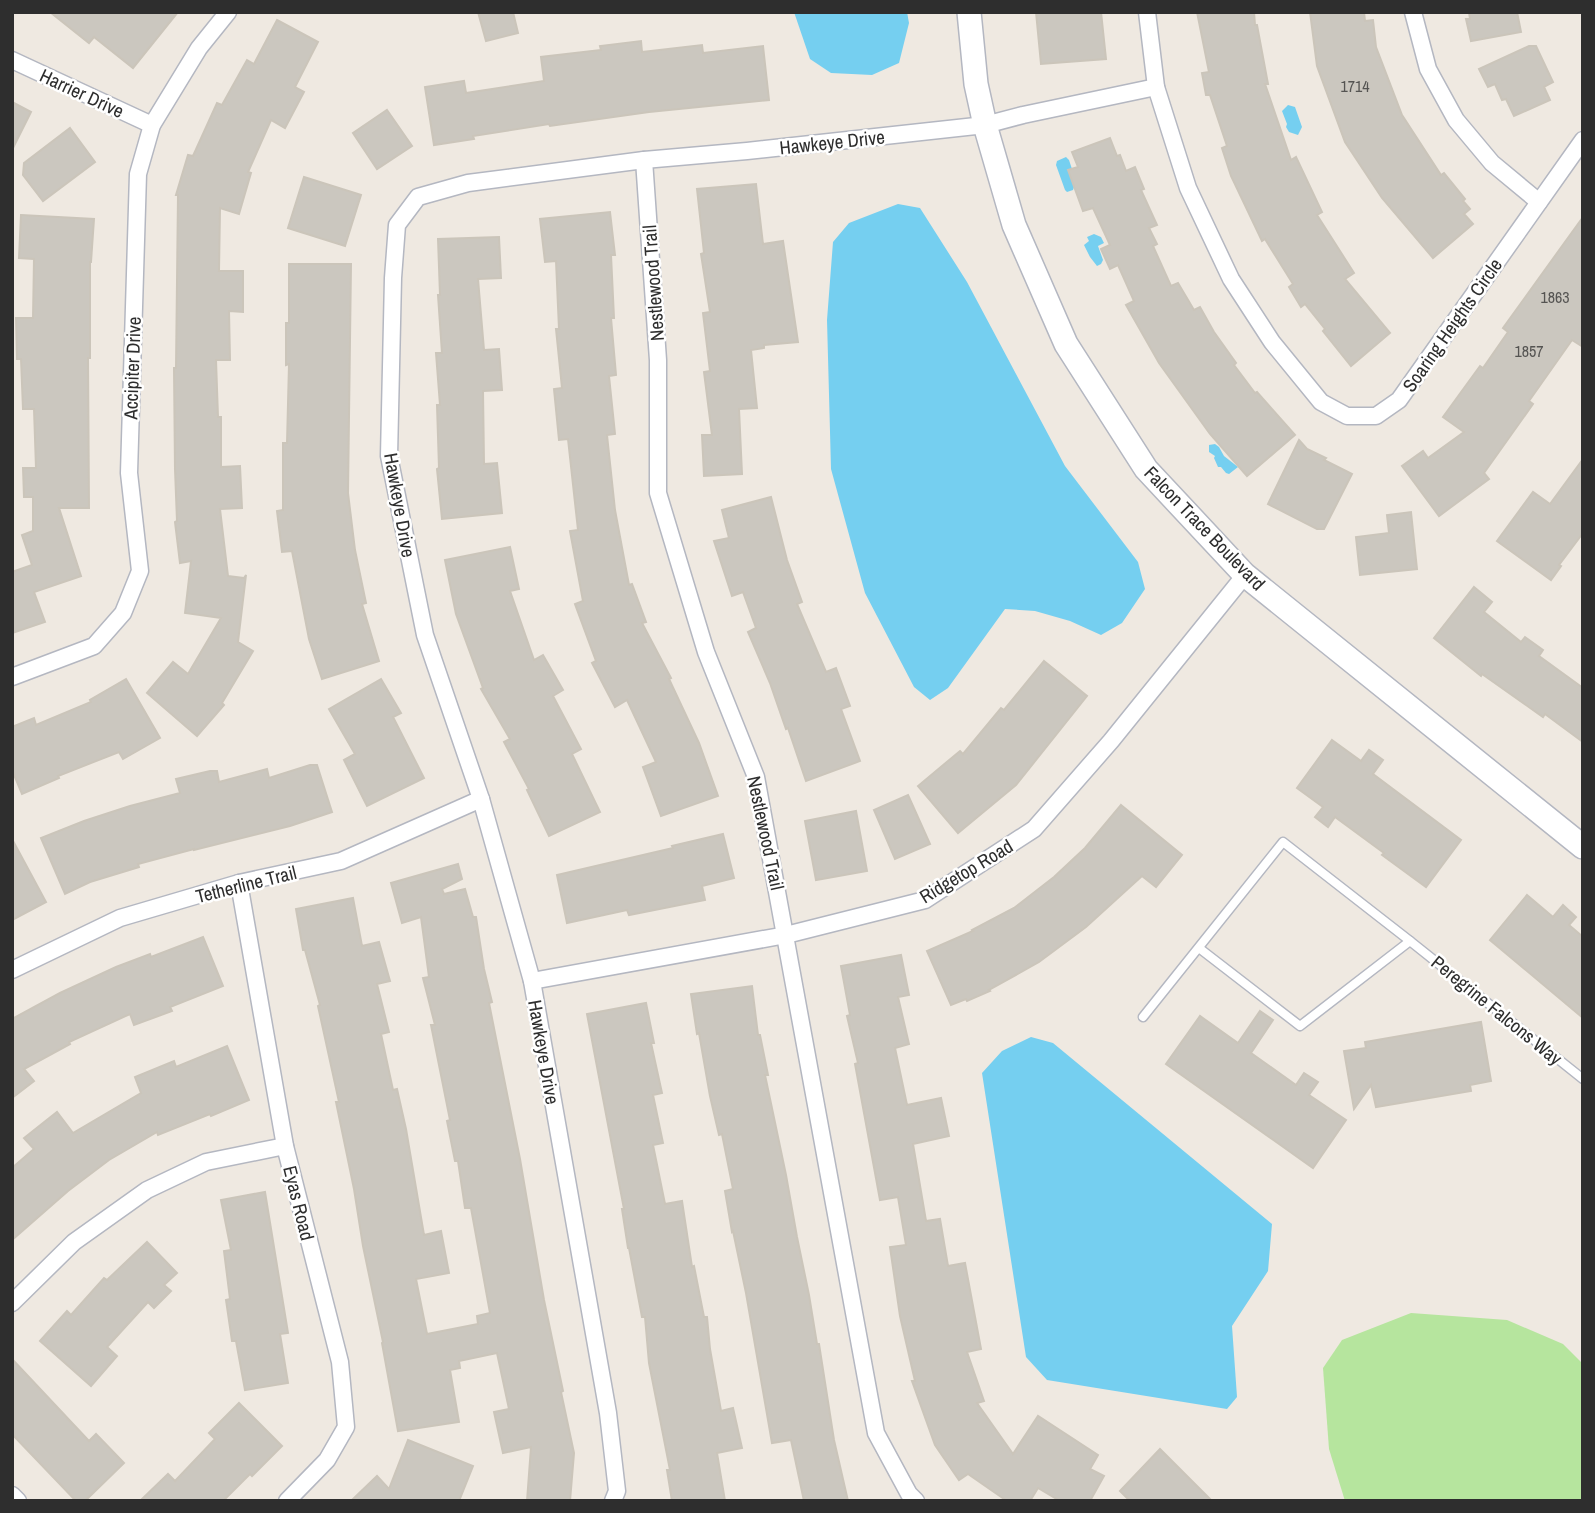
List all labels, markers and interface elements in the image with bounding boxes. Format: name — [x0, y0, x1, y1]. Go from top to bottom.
street label: Harrier Drive — [36, 62, 128, 124]
house number: 1714 — [1340, 75, 1370, 97]
street label: Hawkeye Drive — [778, 124, 886, 160]
street label: Nestlewood Trail — [636, 224, 670, 342]
street label: Soaring Heights Circle — [1396, 253, 1508, 397]
house number: 1863 — [1540, 286, 1570, 308]
street label: Accipiter Drive — [117, 316, 147, 421]
house number: 1857 — [1514, 340, 1544, 362]
street label: Hawkeye Drive — [378, 451, 422, 559]
street label: Falcon Trace Boulevard — [1139, 460, 1271, 596]
street label: Nestlewood Trail — [741, 774, 791, 892]
street label: Ridgetop Road — [914, 833, 1018, 909]
street label: Tetherline Trail — [193, 859, 299, 909]
street label: Peregrine Falcons Way — [1426, 949, 1568, 1071]
street label: Hawkeye Drive — [522, 998, 566, 1106]
street label: Eyas Road — [277, 1163, 321, 1243]

